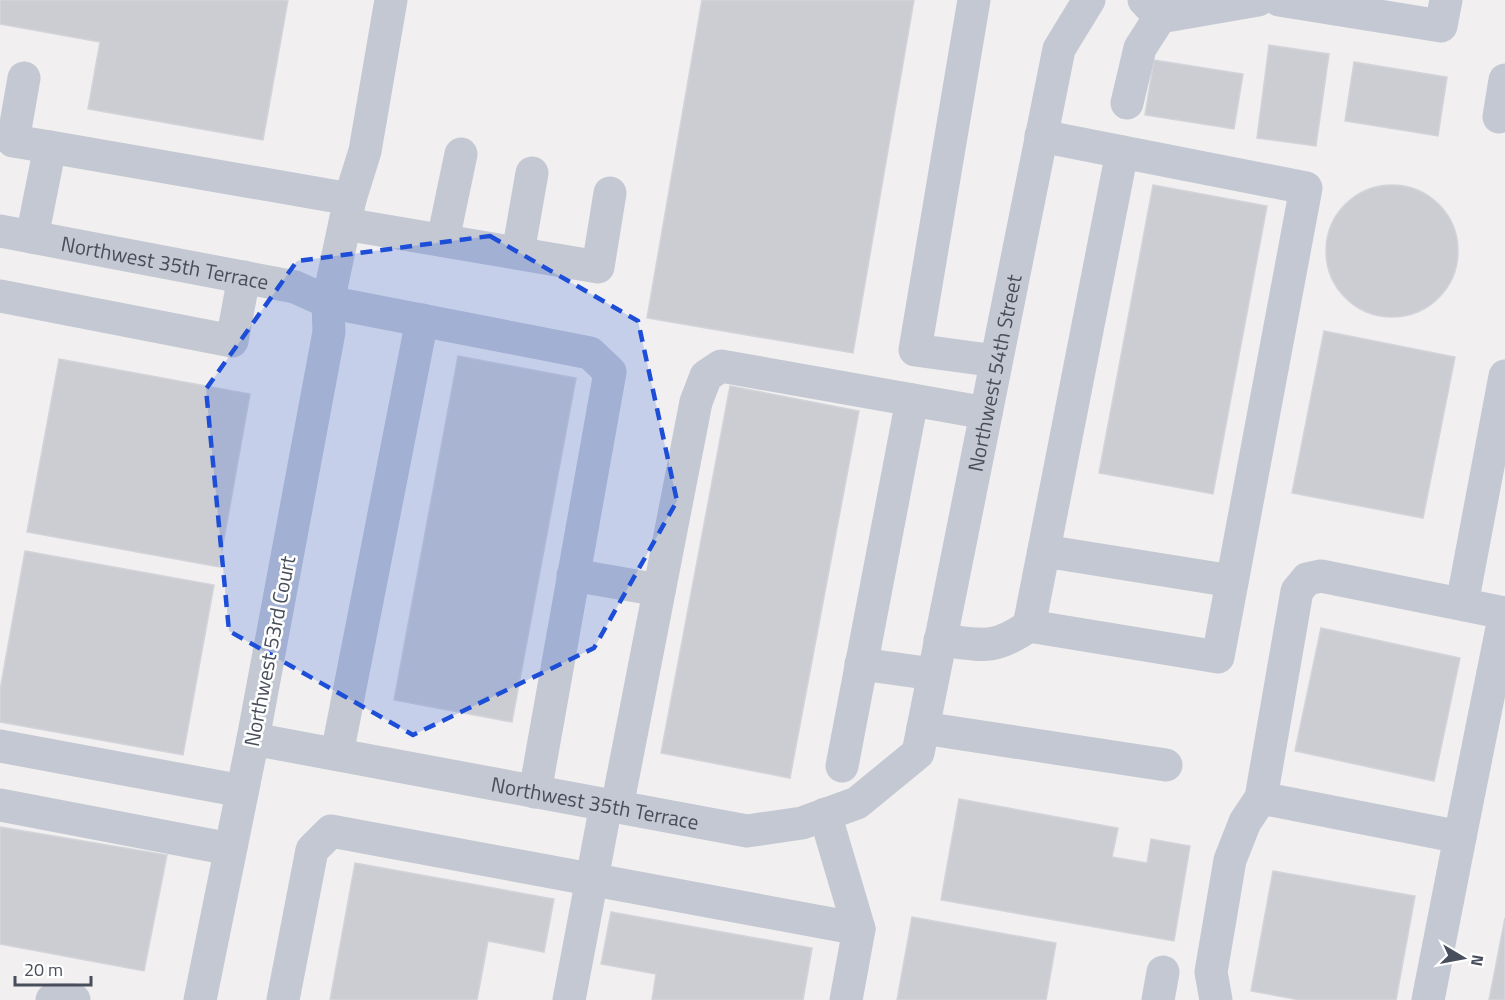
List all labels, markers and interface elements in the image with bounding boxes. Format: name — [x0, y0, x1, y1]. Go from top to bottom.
street label: Northwest 35th Terrace — [59, 227, 271, 298]
street label: Northwest 54th Street — [959, 271, 1030, 474]
street label: Northwest 53rd Court — [235, 552, 303, 749]
street label: Northwest 35th Terrace — [489, 768, 702, 838]
north arrow — [1433, 928, 1493, 988]
scale bar — [15, 949, 92, 987]
text: N — [1465, 953, 1491, 968]
text: 20 m — [24, 956, 63, 983]

